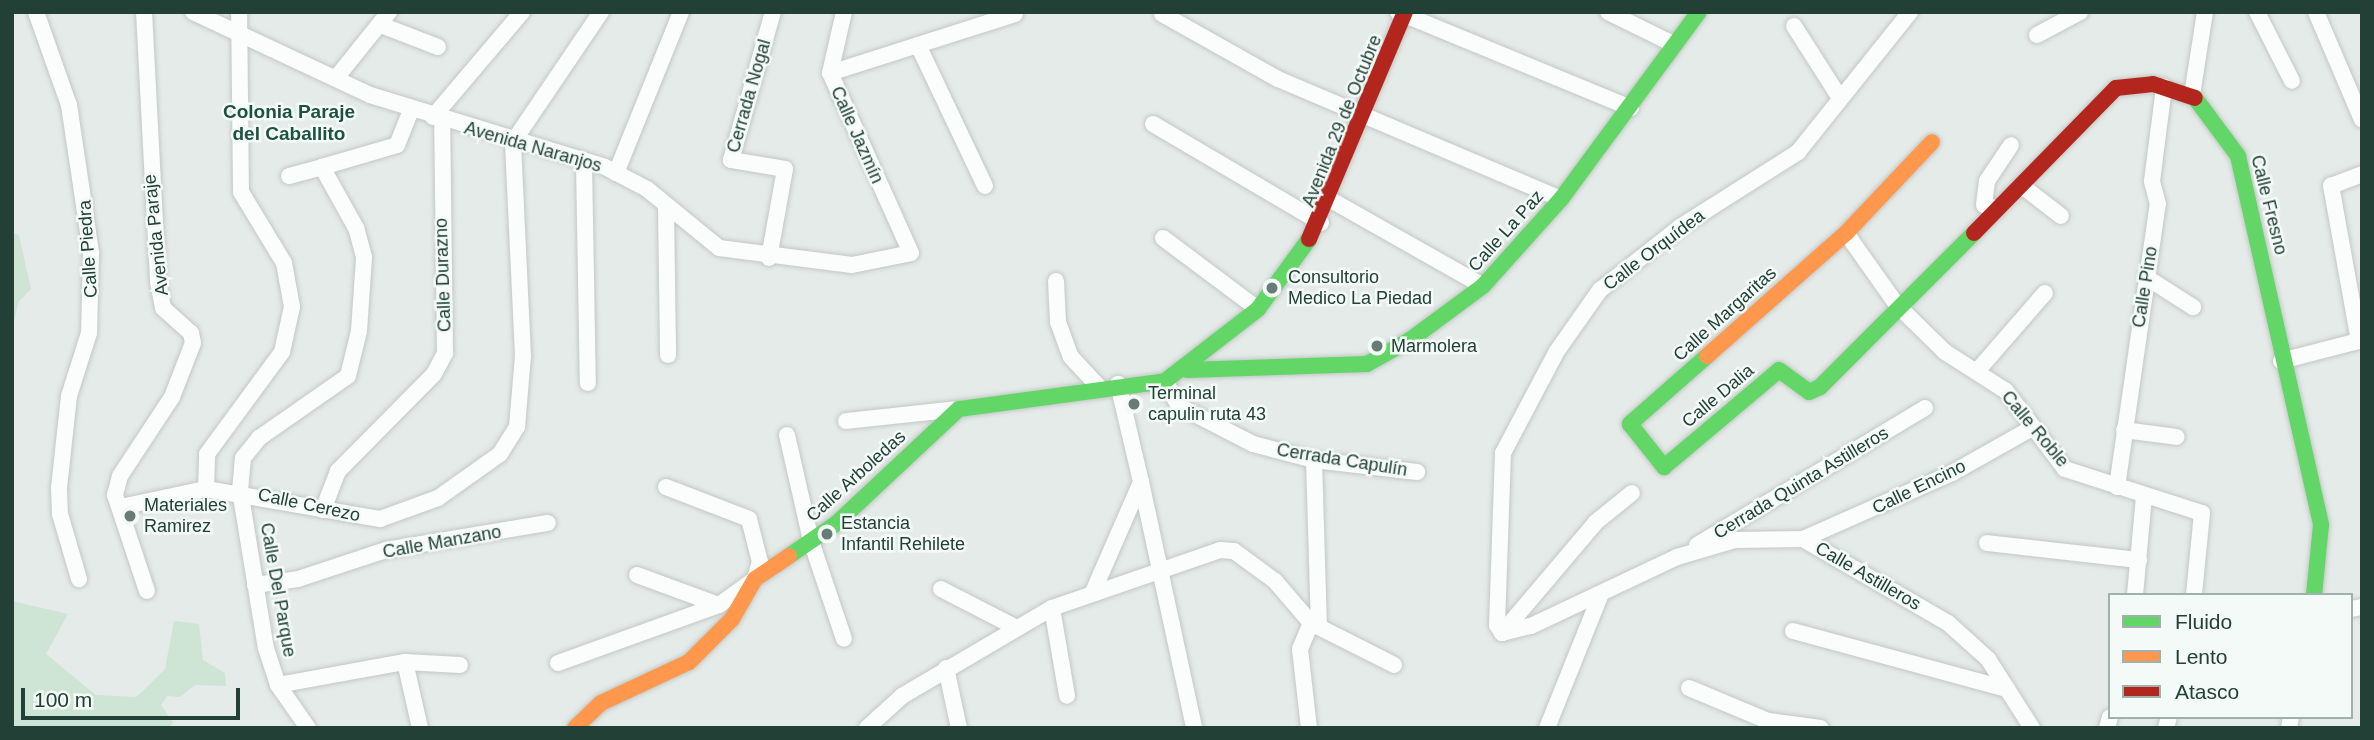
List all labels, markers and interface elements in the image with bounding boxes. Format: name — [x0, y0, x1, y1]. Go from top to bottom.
street label: Avenida 29 de Octubre — [1298, 32, 1386, 210]
street label: Cerrada Nogal — [722, 37, 776, 155]
street label: Calle Jazmín — [826, 83, 888, 187]
district label: Colonia Paraje del Caballito — [223, 101, 355, 145]
street label: Avenida Naranjos — [462, 117, 604, 177]
street label: Calle Fresno — [2246, 153, 2292, 257]
street label: Avenida Paraje — [139, 173, 173, 297]
street label: Calle La Paz — [1464, 186, 1548, 276]
street label: Calle Piedra — [74, 199, 102, 299]
street label: Calle Orquídea — [1599, 205, 1709, 295]
street label: Calle Durazno — [430, 218, 456, 332]
street label: Calle Pino — [2128, 245, 2162, 329]
street label: Calle Margaritas — [1669, 262, 1781, 366]
place label: Consultorio Medico La Piedad — [1288, 267, 1432, 310]
marker: Consultorio Medico La Piedad — [1262, 278, 1282, 298]
place label: Marmolera — [1391, 335, 1477, 357]
marker: Marmolera — [1369, 338, 1385, 354]
street label: Calle Dalia — [1678, 360, 1758, 432]
place label: Terminal capulin ruta 43 — [1148, 383, 1266, 426]
street label: Calle Roble — [1997, 386, 2073, 472]
marker: Terminal capulin ruta 43 — [1126, 396, 1142, 412]
street label: Cerrada Quinta Astilleros — [1709, 422, 1893, 544]
street label: Calle Arboledas — [802, 425, 910, 527]
street label: Cerrada Capulín — [1275, 439, 1409, 481]
street label: Calle Encino — [1869, 455, 1969, 519]
street label: Calle Cerezo — [256, 484, 362, 526]
place label: Materiales Ramirez — [144, 495, 227, 538]
marker: Materiales Ramirez — [122, 508, 138, 524]
place label: Estancia Infantil Rehilete — [841, 513, 965, 556]
street label: Calle Del Parque — [256, 521, 300, 659]
street label: Calle Manzano — [381, 521, 503, 563]
marker: Estancia Infantil Rehilete — [819, 526, 835, 542]
street label: Calle Astilleros — [1811, 537, 1925, 615]
legend — [2108, 593, 2353, 719]
text: Fluido — [2175, 610, 2232, 633]
text: Lento — [2175, 645, 2228, 668]
scale bar — [24, 674, 243, 718]
text: Atasco — [2175, 680, 2239, 703]
text: 100 m — [34, 688, 92, 711]

